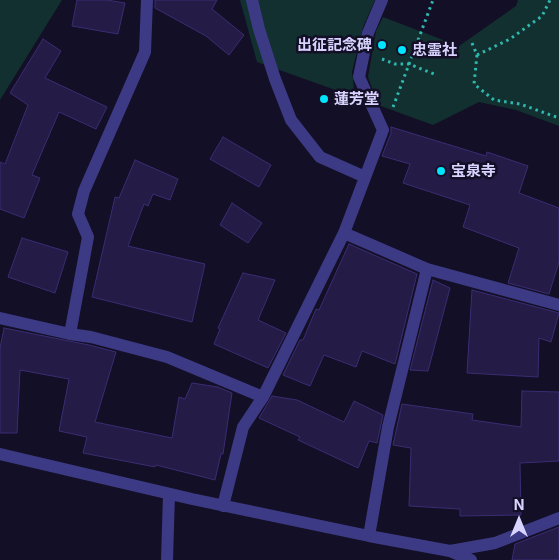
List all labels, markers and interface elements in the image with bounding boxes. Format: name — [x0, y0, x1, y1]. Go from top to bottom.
place label: 出征記念碑 — [297, 36, 372, 54]
marker: 出征記念碑 — [376, 39, 388, 51]
place label: 忠霊社 — [412, 41, 457, 59]
marker: 忠霊社 — [396, 44, 408, 56]
place label: 蓮芳堂 — [334, 90, 379, 108]
marker: 蓮芳堂 — [318, 93, 330, 105]
place label: 宝泉寺 — [451, 162, 496, 180]
marker: 宝泉寺 — [435, 165, 447, 177]
north arrow — [494, 495, 544, 545]
text: N — [514, 496, 524, 513]

